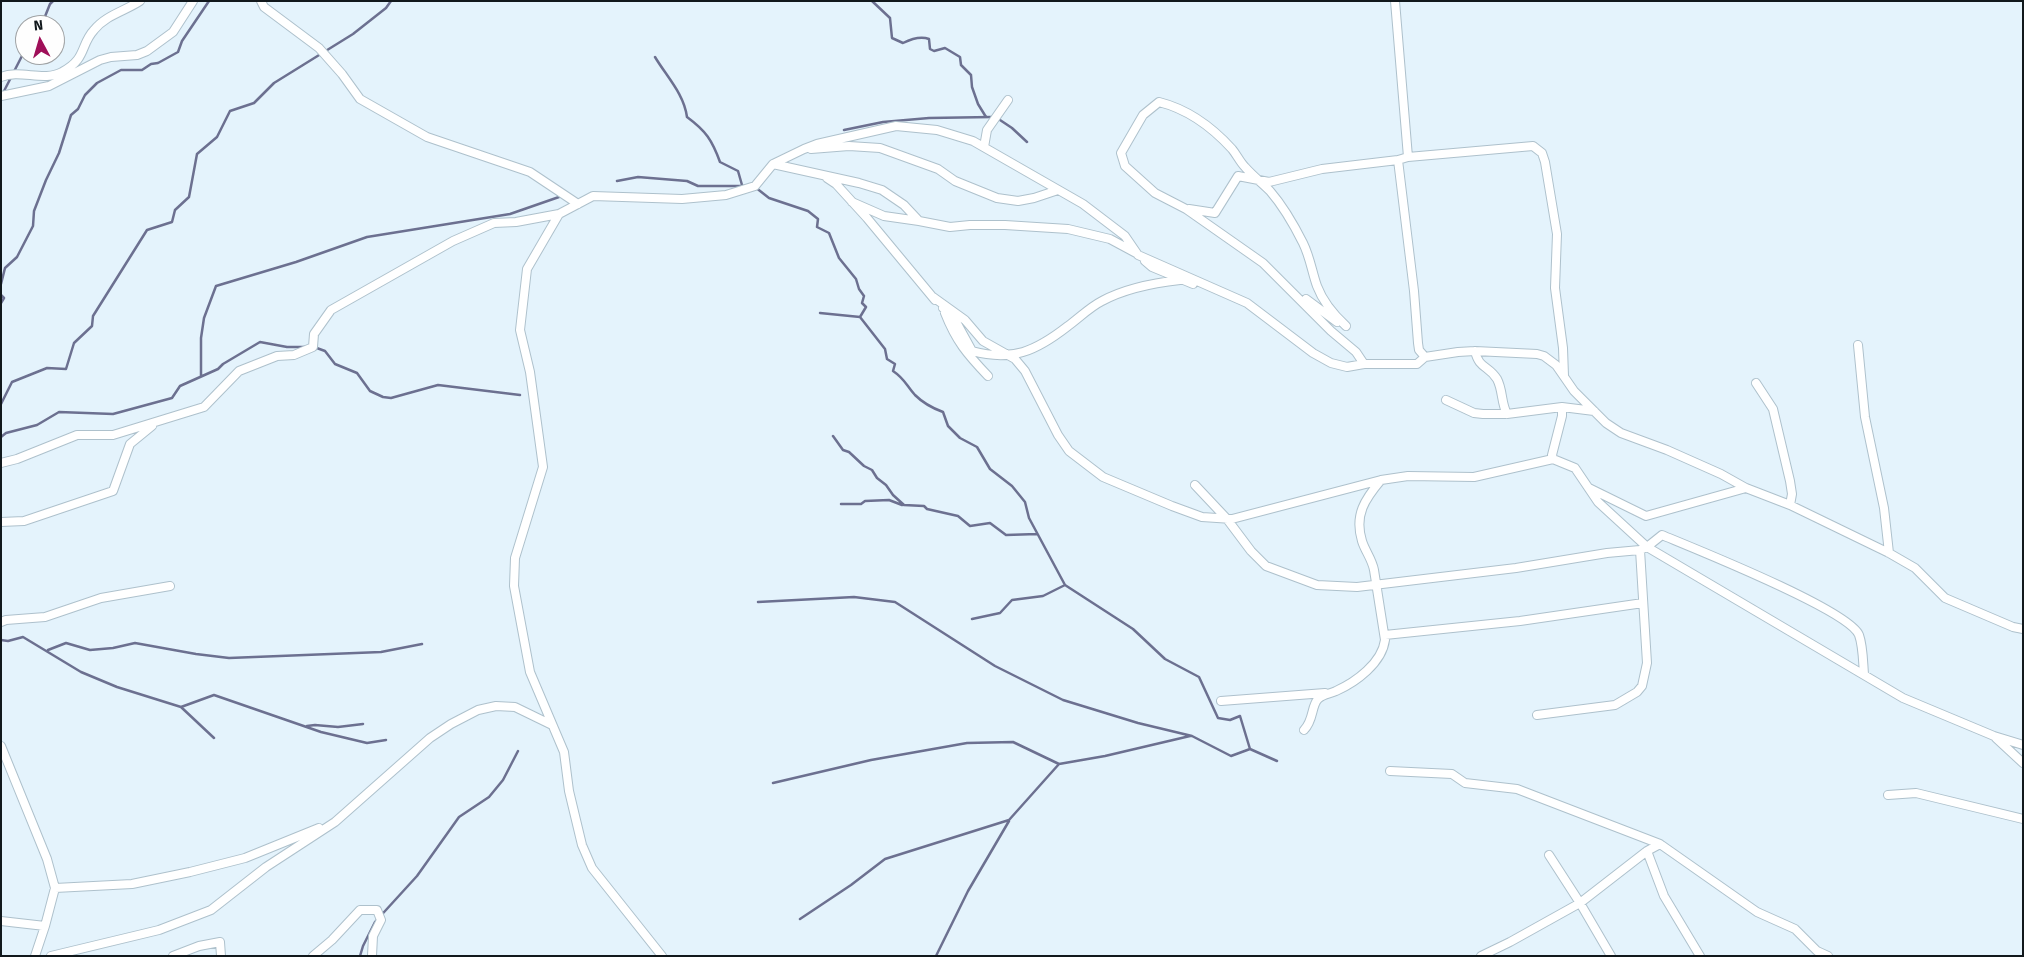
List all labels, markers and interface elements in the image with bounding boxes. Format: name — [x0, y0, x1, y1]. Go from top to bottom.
north arrow — [15, 15, 65, 65]
text: N — [33, 17, 44, 35]

